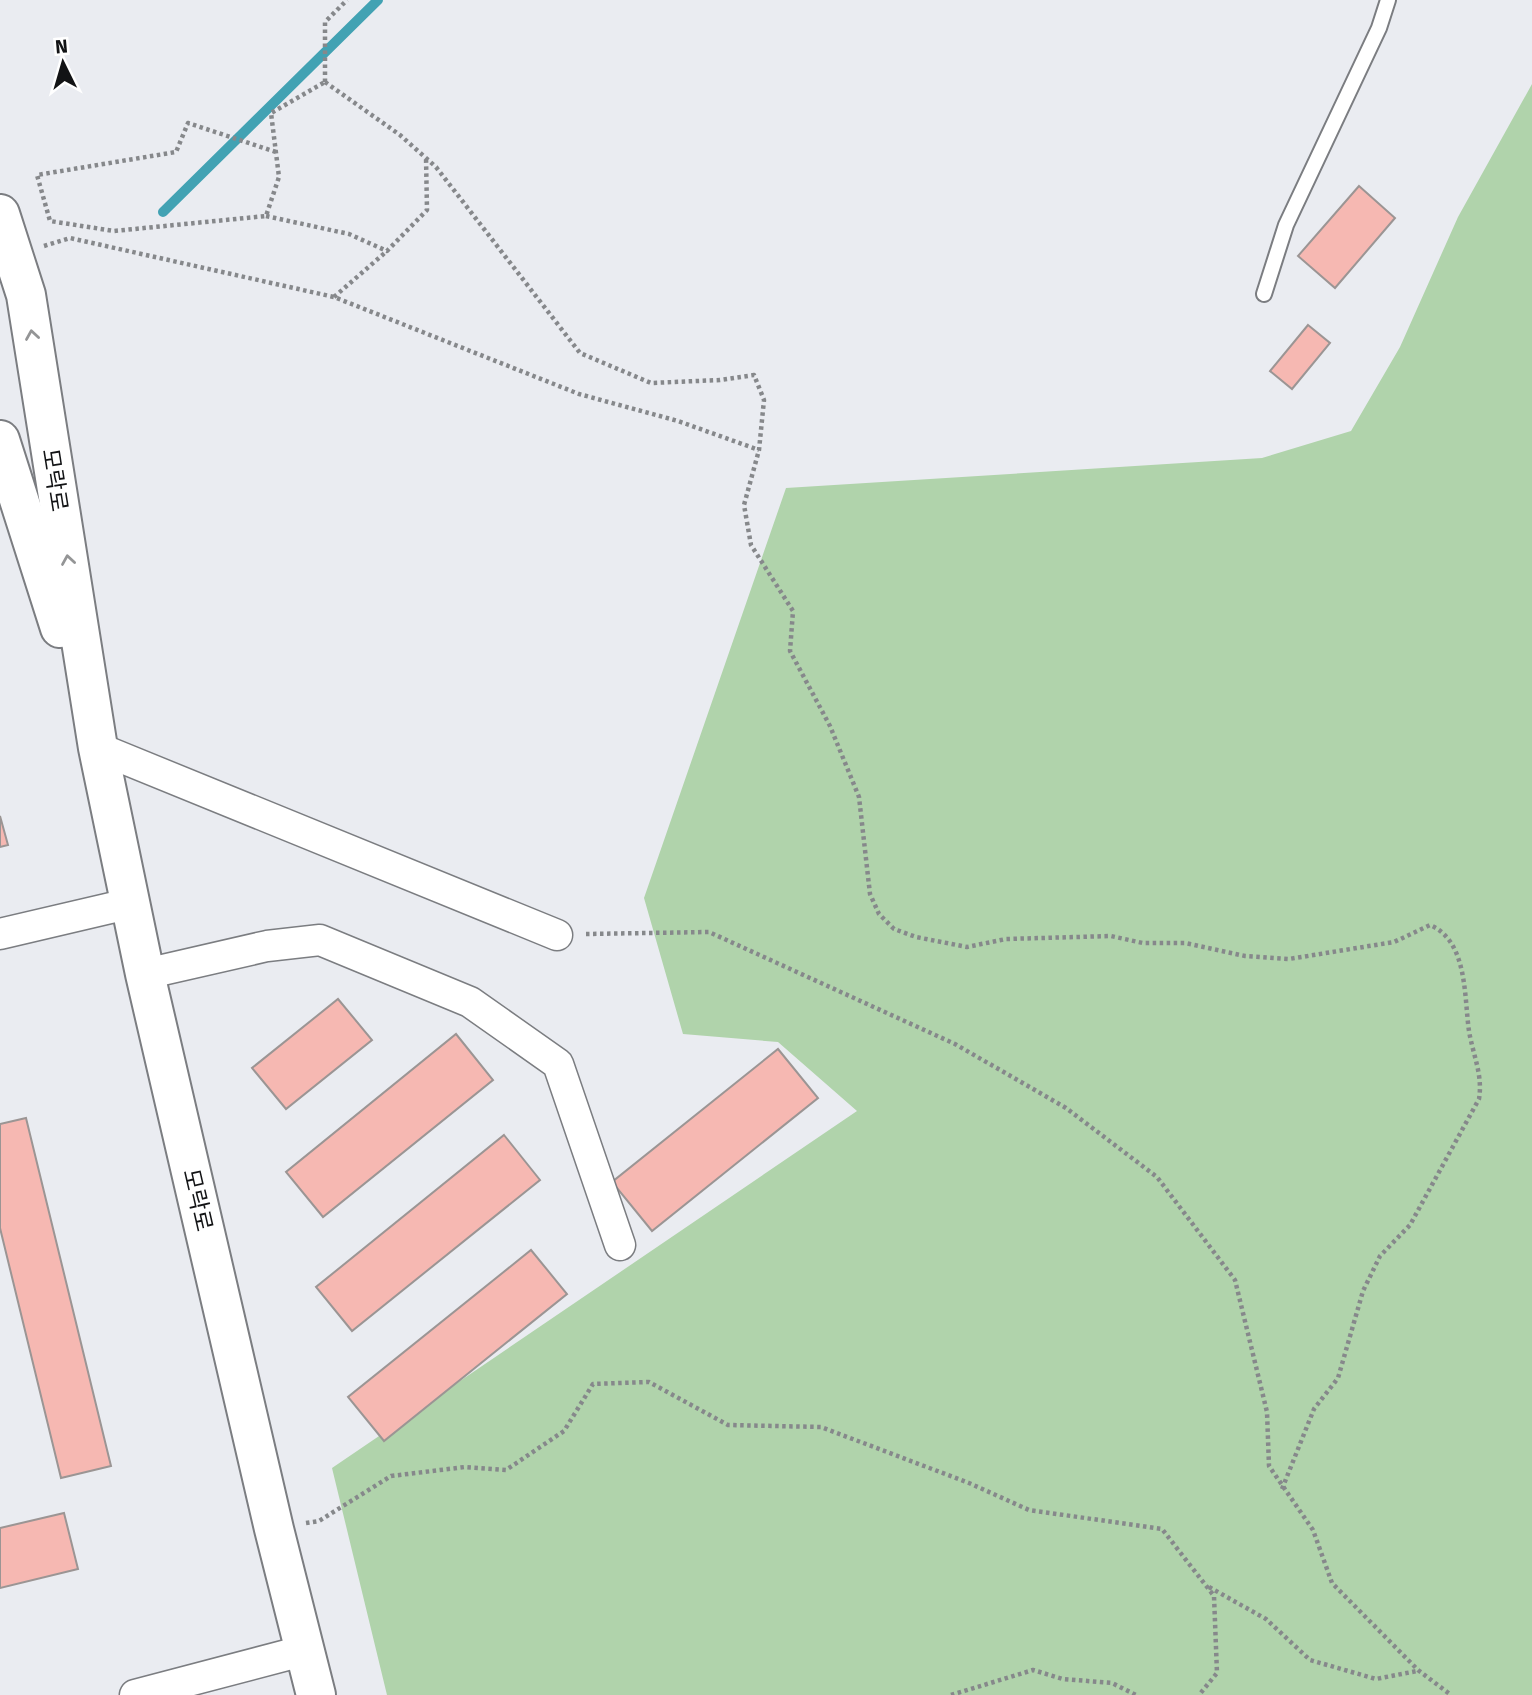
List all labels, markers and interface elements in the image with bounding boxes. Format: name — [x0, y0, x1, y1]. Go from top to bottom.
north arrow — [28, 28, 98, 98]
text: N — [54, 35, 69, 59]
one-way arrow — [25, 329, 40, 341]
street label: 모락로 — [36, 446, 74, 514]
one-way arrow — [61, 554, 76, 566]
street label: 모락로 — [177, 1166, 219, 1234]

